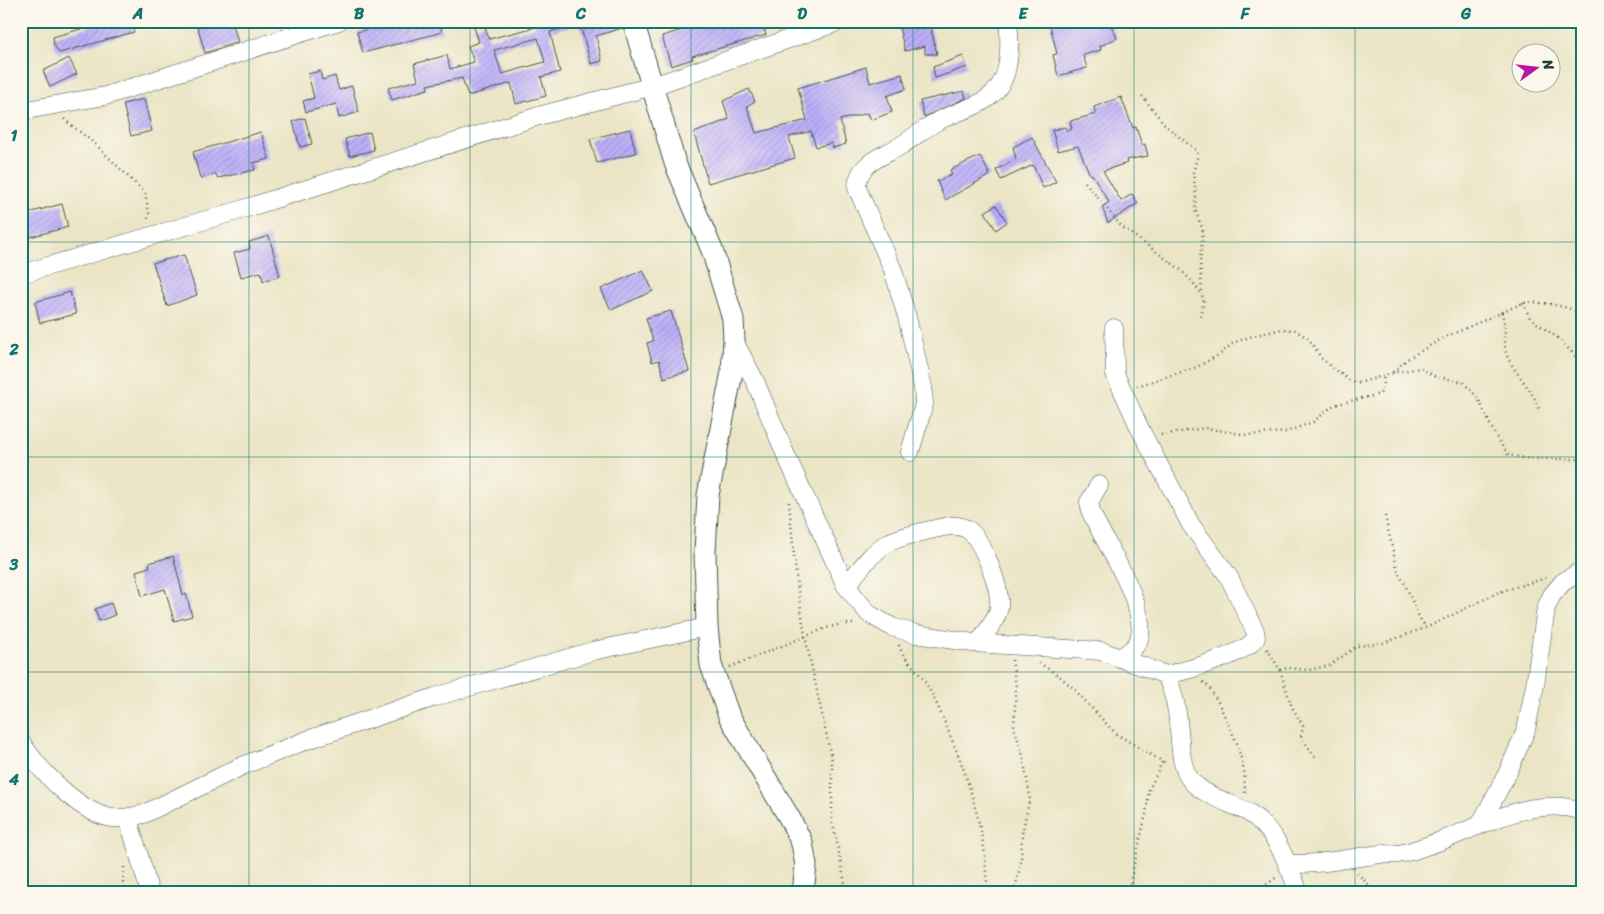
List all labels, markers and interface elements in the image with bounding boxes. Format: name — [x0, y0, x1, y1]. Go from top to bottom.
text: A — [132, 0, 143, 28]
text: B — [354, 0, 365, 28]
text: C — [575, 0, 587, 28]
text: D — [797, 0, 807, 28]
text: E — [1019, 0, 1029, 28]
text: F — [1240, 0, 1251, 28]
text: G — [1460, 0, 1472, 28]
north arrow — [1512, 42, 1562, 92]
text: N — [1534, 56, 1561, 73]
text: 1 — [11, 121, 18, 150]
text: 2 — [8, 335, 19, 364]
text: 3 — [9, 550, 19, 579]
text: 4 — [8, 765, 19, 794]

